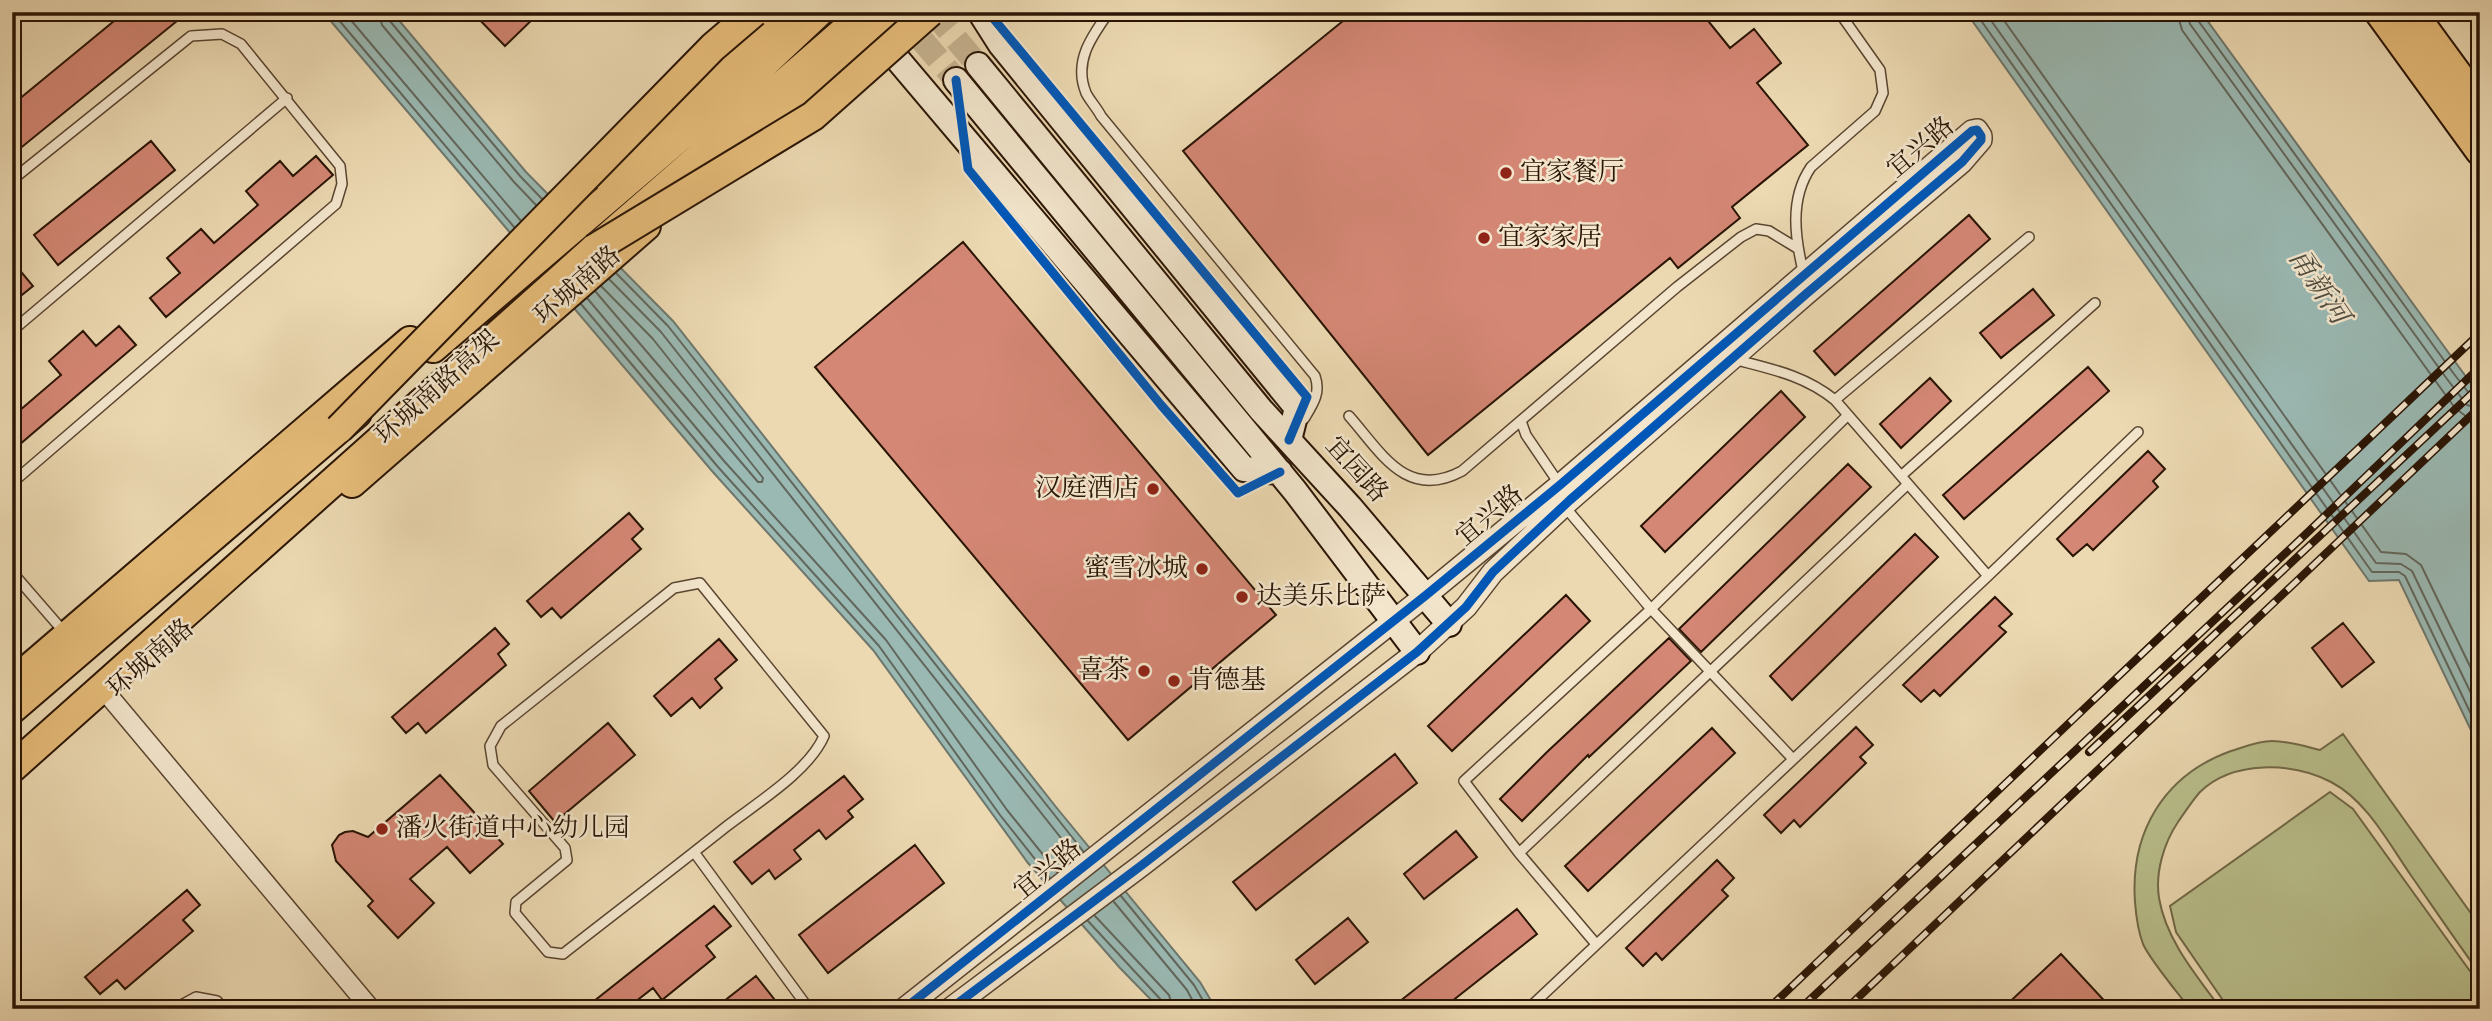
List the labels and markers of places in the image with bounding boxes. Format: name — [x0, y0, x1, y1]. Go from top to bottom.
place label: 宜家餐厅 — [1520, 155, 1624, 191]
marker: 宜家餐厅 — [1498, 165, 1514, 181]
place label: 宜家家居 — [1498, 220, 1602, 256]
marker: 宜家家居 — [1476, 230, 1492, 246]
place label: 汉庭酒店 — [1035, 471, 1139, 507]
marker: 汉庭酒店 — [1145, 481, 1161, 497]
place label: 蜜雪冰城 — [1084, 551, 1188, 587]
marker: 蜜雪冰城 — [1194, 561, 1210, 577]
place label: 达美乐比萨 — [1256, 579, 1386, 615]
marker: 达美乐比萨 — [1234, 589, 1250, 605]
place label: 喜茶 — [1078, 653, 1130, 689]
marker: 喜茶 — [1136, 663, 1152, 679]
place label: 肯德基 — [1188, 663, 1266, 699]
marker: 肯德基 — [1166, 673, 1182, 689]
place label: 潘火街道中心幼儿园 — [396, 811, 630, 847]
marker: 潘火街道中心幼儿园 — [374, 821, 390, 837]

